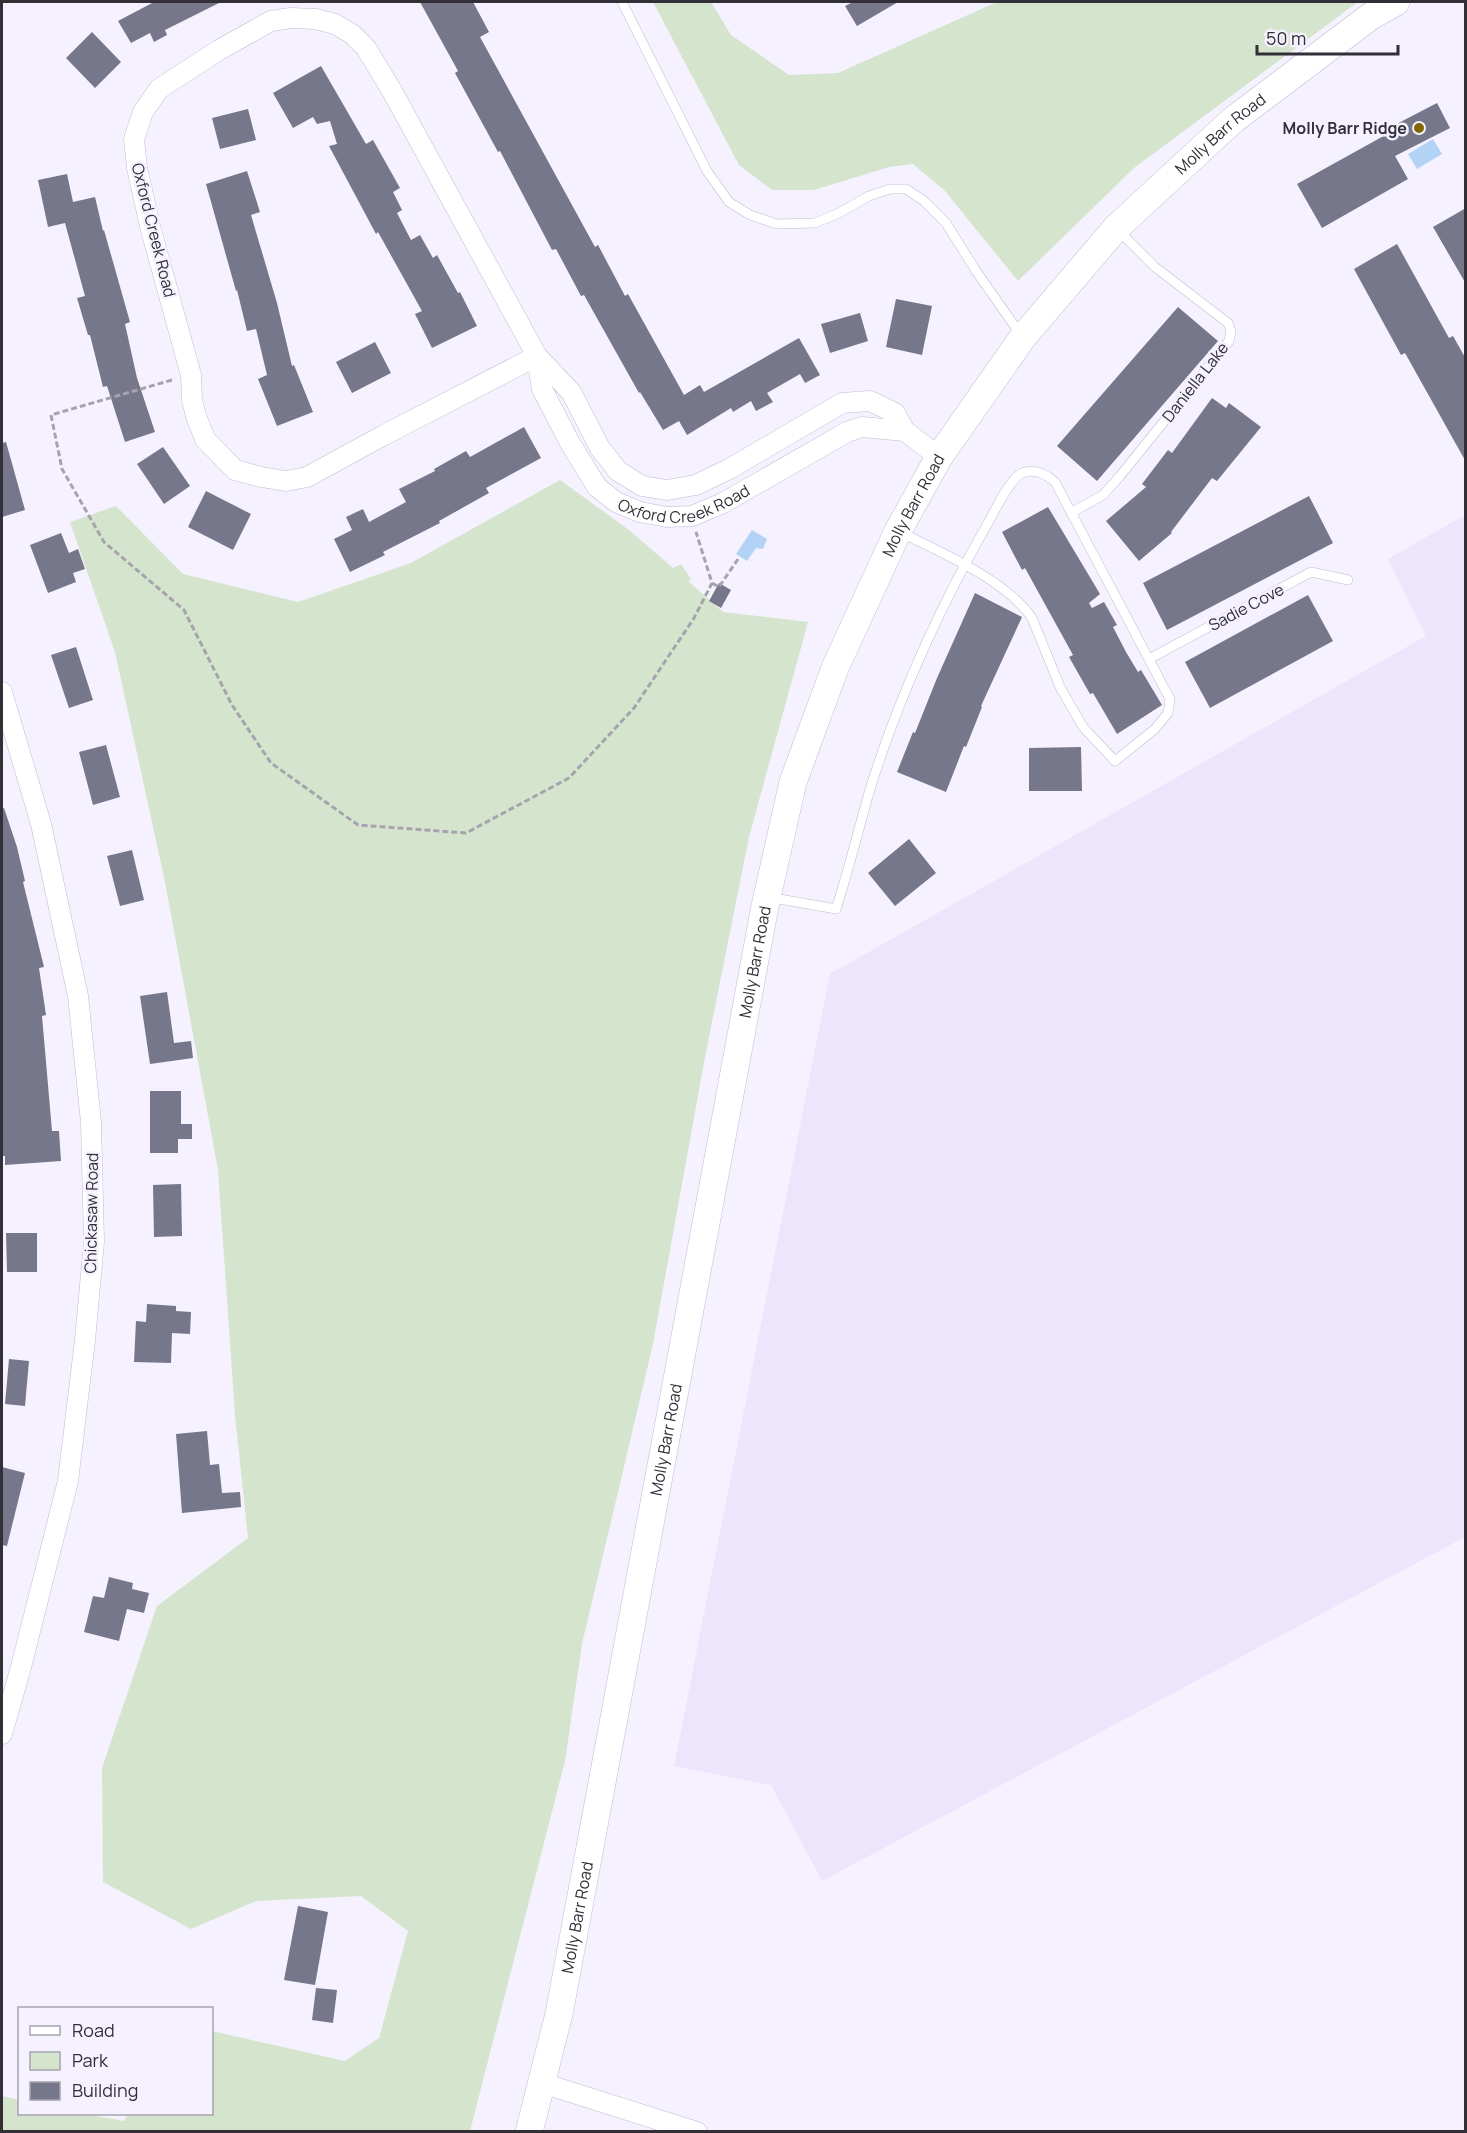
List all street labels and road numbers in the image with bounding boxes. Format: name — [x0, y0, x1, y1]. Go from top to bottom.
street label: Molly Barr Road — [1170, 88, 1270, 179]
street label: Oxford Creek Road — [127, 161, 181, 299]
street label: Daniella Lake — [1157, 337, 1233, 427]
street label: Molly Barr Road — [877, 450, 950, 560]
street label: Oxford Creek Road — [615, 479, 753, 528]
street label: Sadie Cove — [1205, 578, 1287, 636]
street label: Molly Barr Road — [733, 904, 776, 1020]
street label: Chickasaw Road — [79, 1152, 103, 1274]
street label: Molly Barr Road — [645, 1382, 687, 1497]
street label: Molly Barr Road — [556, 1860, 598, 1975]

